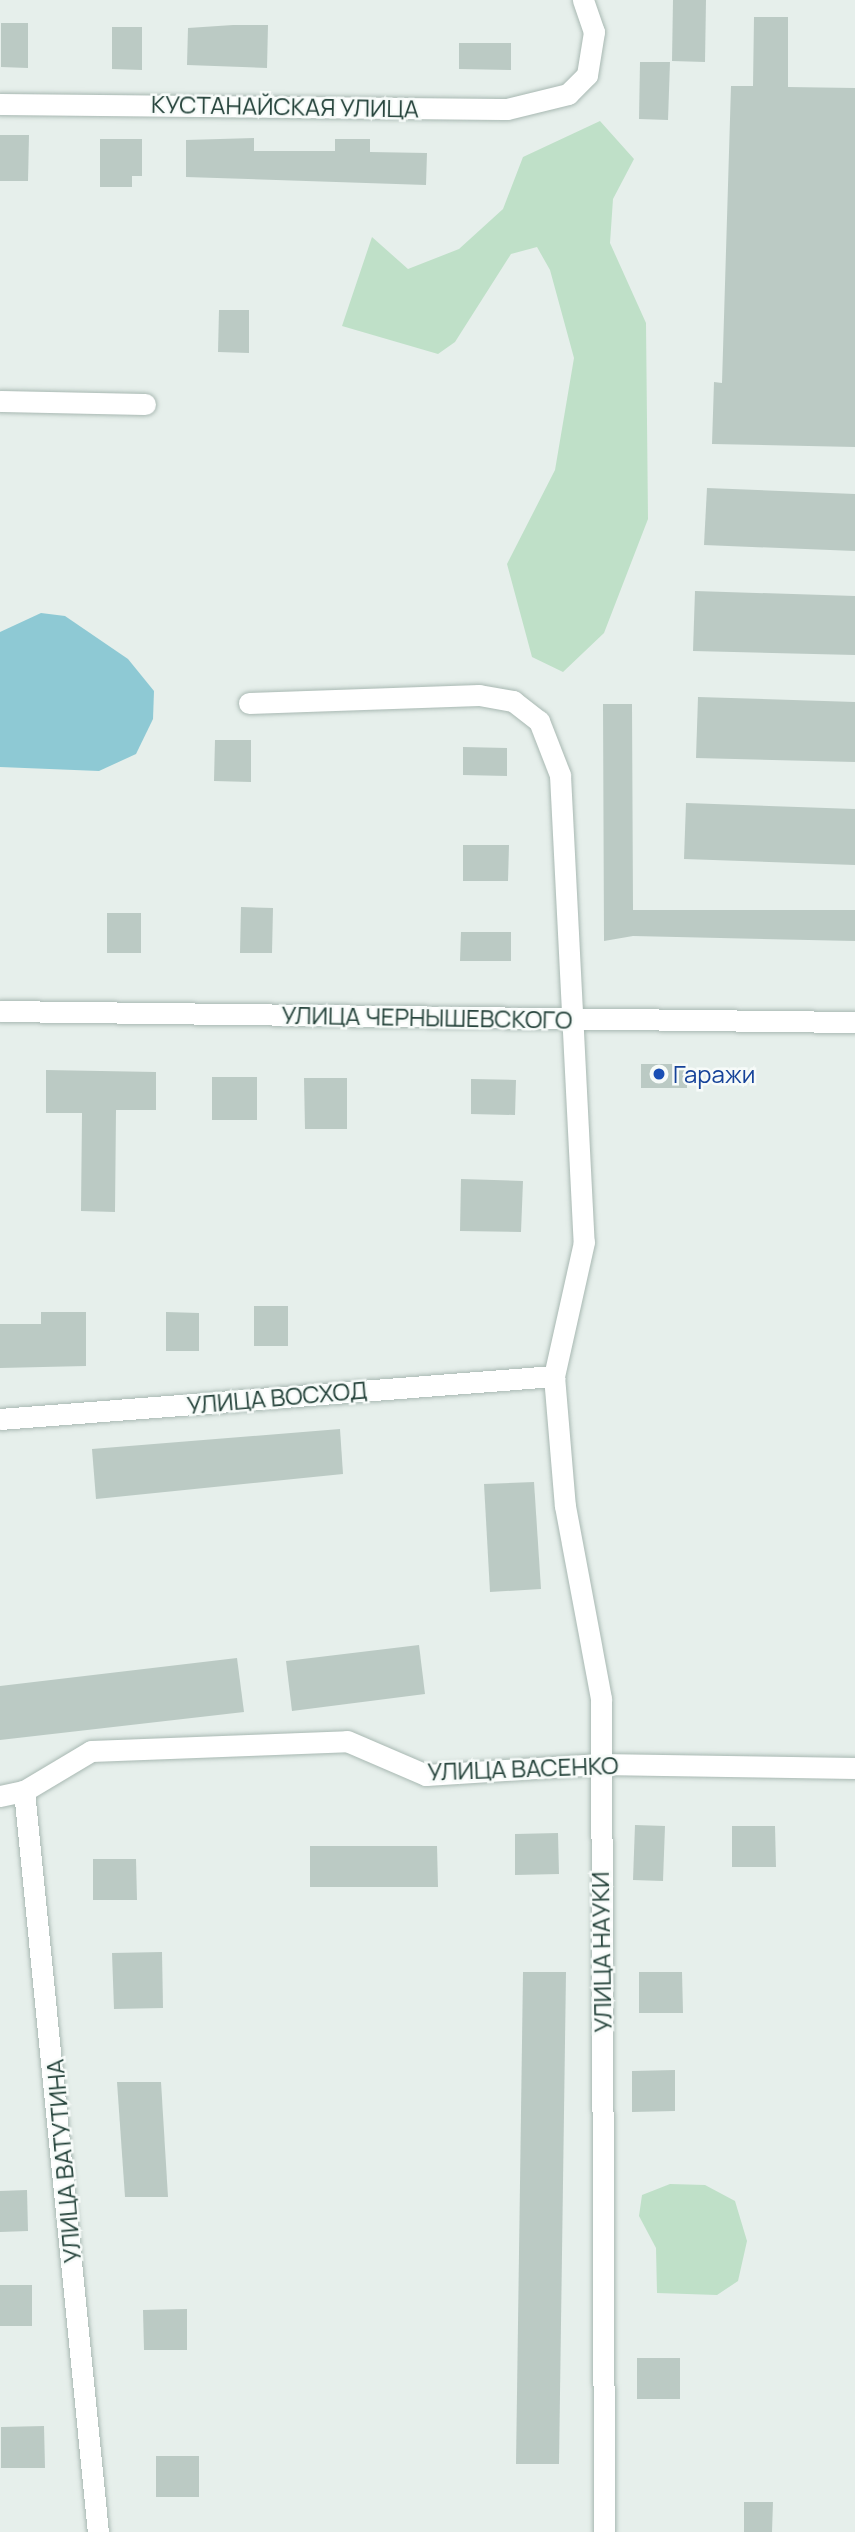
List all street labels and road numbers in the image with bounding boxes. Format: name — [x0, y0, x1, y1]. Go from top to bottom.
street label: КУСТАНАЙСКАЯ УЛИЦА — [151, 89, 419, 123]
street label: УЛИЦА ЧЕРНЫШЕВСКОГО — [281, 1000, 573, 1034]
street label: УЛИЦА ВОСХОД — [186, 1375, 368, 1419]
street label: УЛИЦА ВАСЕНКО — [427, 1750, 619, 1786]
street label: УЛИЦА НАУКИ — [585, 1871, 617, 2033]
street label: УЛИЦА ВАТУТИНА — [40, 2058, 86, 2264]

